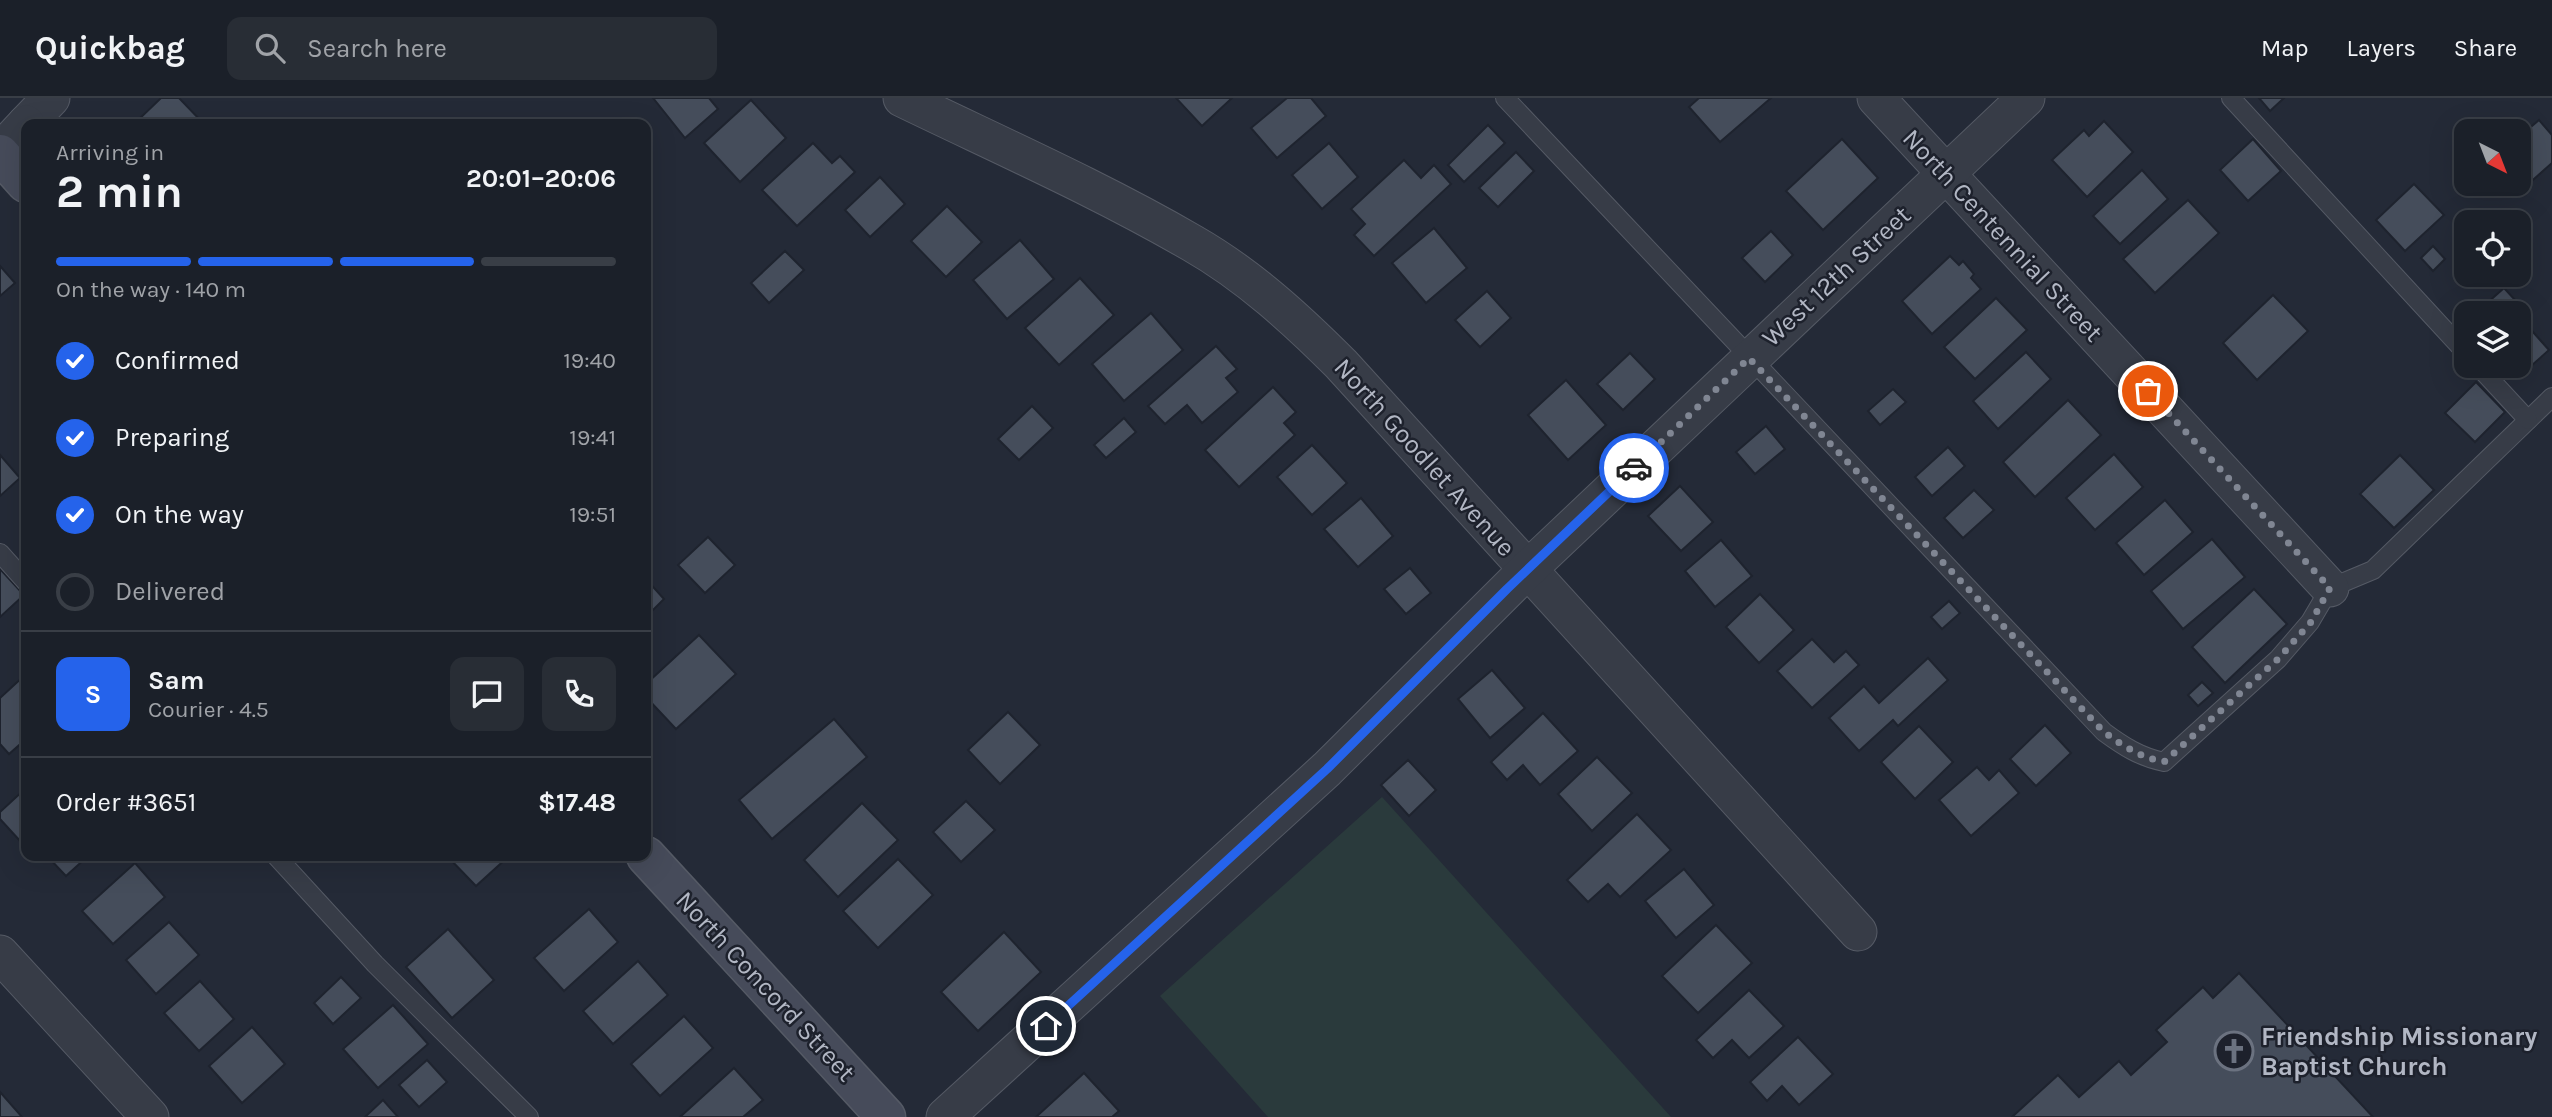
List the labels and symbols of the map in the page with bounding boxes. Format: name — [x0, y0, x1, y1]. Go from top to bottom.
north arrow — [2454, 119, 2530, 196]
street label: North Centennial Street — [1896, 123, 2109, 348]
street label: West 12th Street — [1756, 199, 1917, 353]
street label: North Goodlet Avenue — [1328, 352, 1522, 563]
pin — [2118, 361, 2178, 421]
courier — [1599, 433, 1669, 503]
street label: North Concord Street — [669, 885, 862, 1088]
pin — [1016, 996, 1076, 1056]
place label: Friendship Missionary Baptist Church — [2261, 1021, 2537, 1082]
church icon: Friendship Missionary Baptist Church — [2213, 1030, 2255, 1072]

